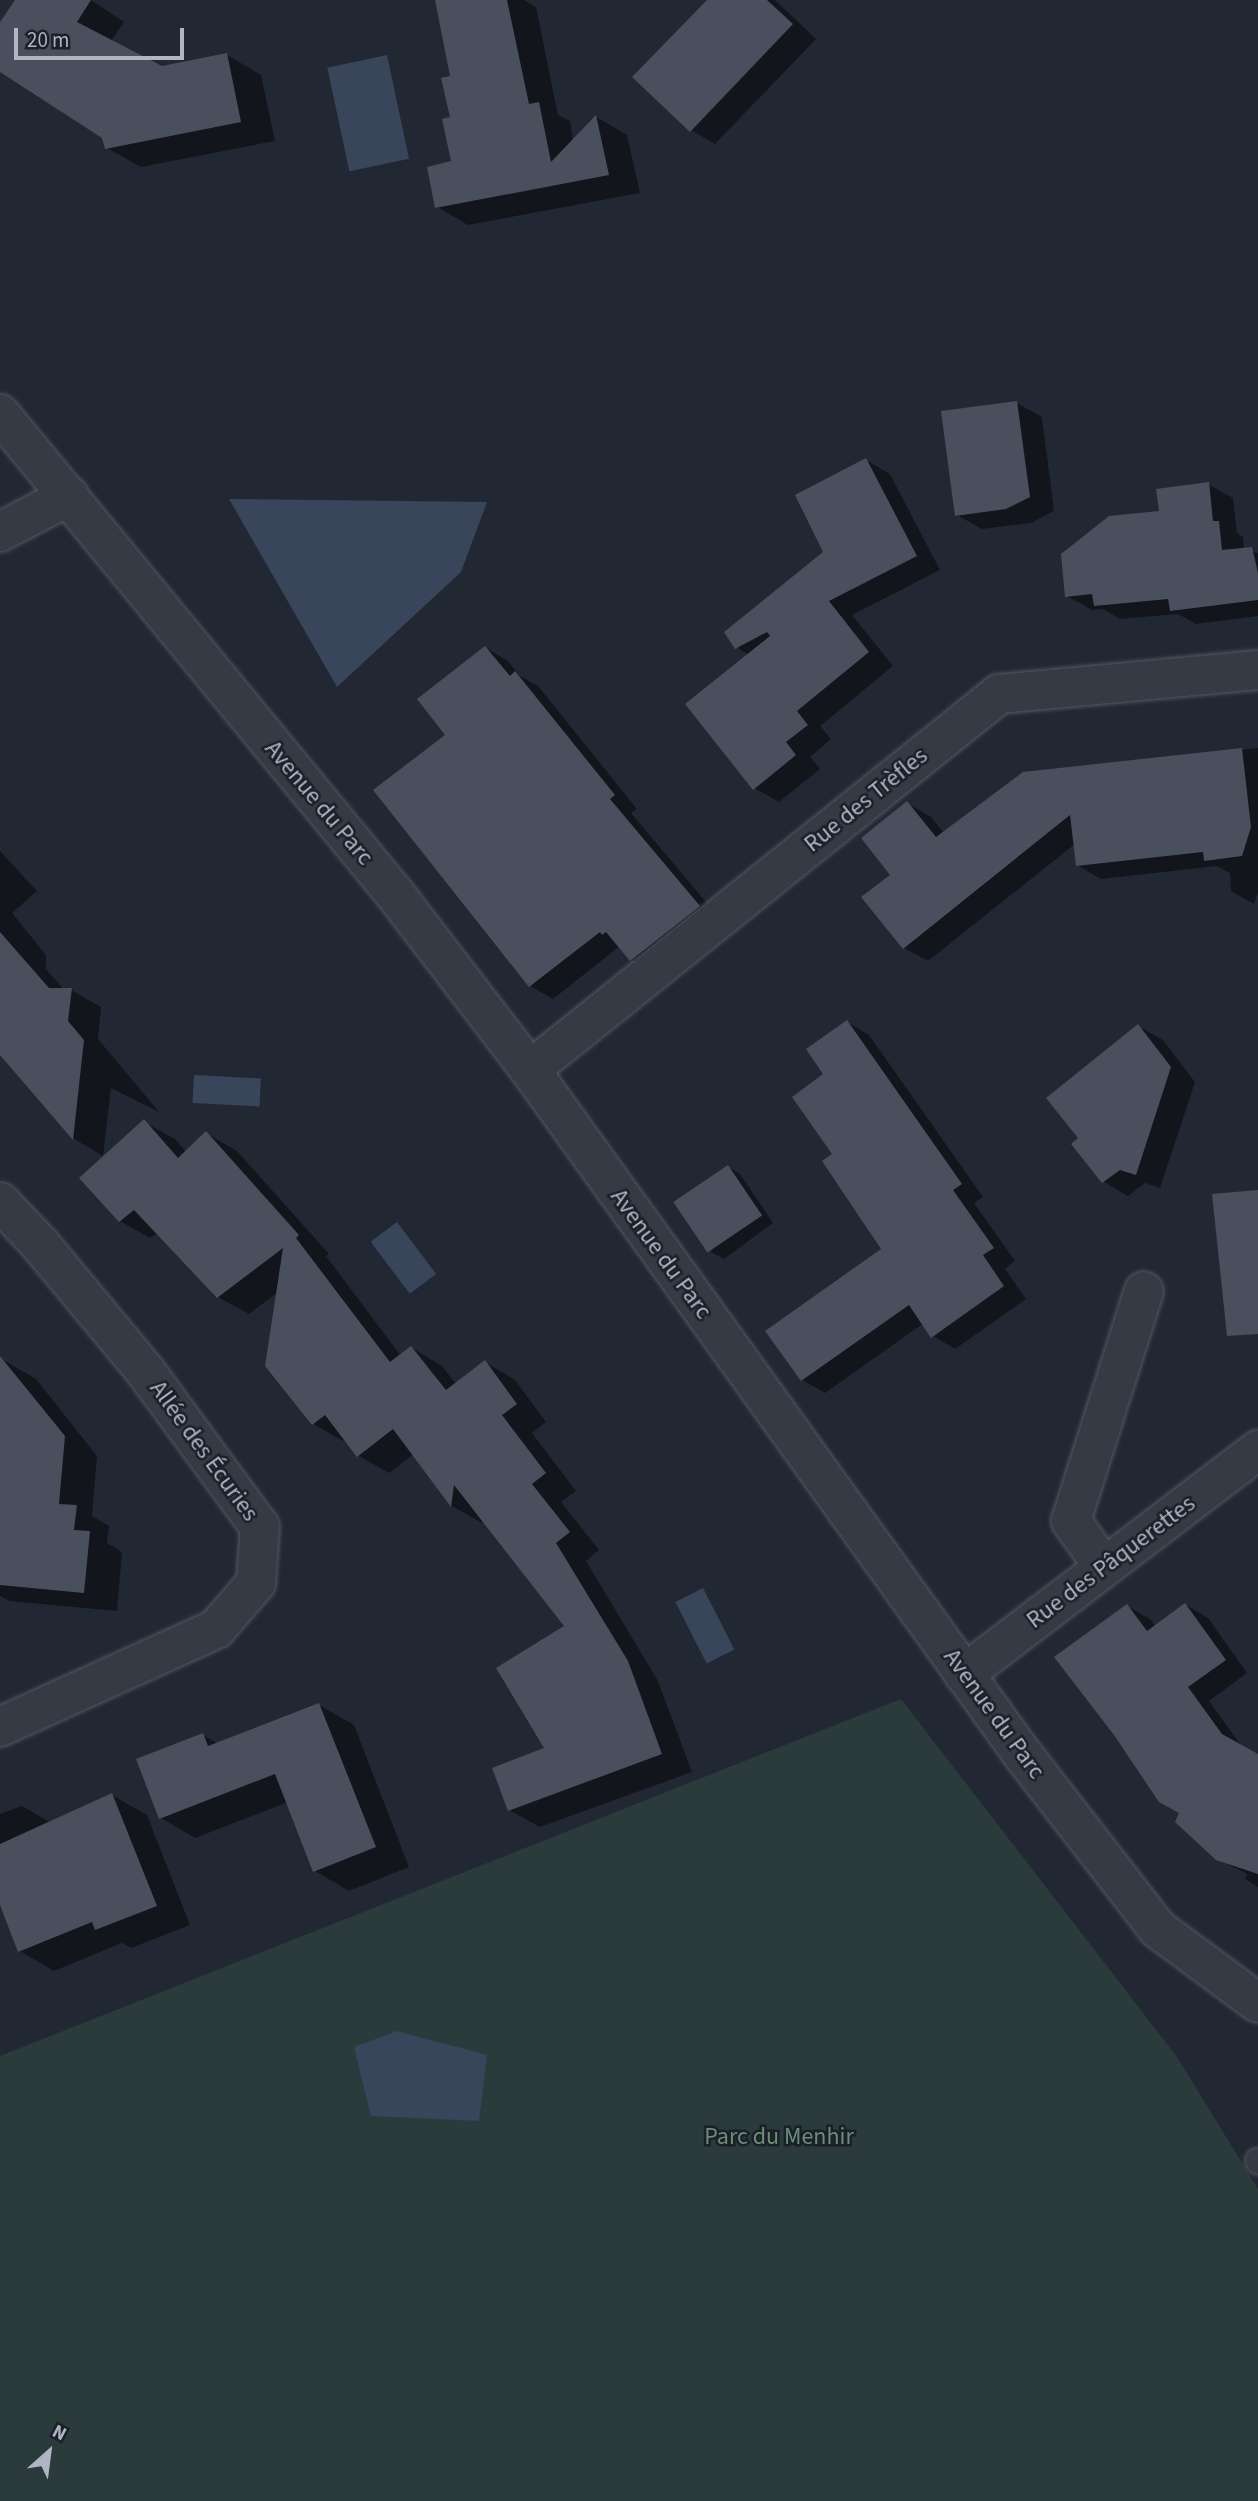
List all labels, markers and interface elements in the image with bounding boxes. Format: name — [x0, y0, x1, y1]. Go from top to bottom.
scale bar — [18, 14, 187, 58]
text: 20 m — [27, 25, 69, 55]
street label: Avenue du Parc — [259, 735, 379, 871]
street label: Rue des Trèfles — [799, 742, 933, 858]
street label: Avenue du Parc — [604, 1183, 718, 1325]
street label: Allée des Écuries — [143, 1375, 265, 1527]
street label: Rue des Pâquerettes — [1021, 1489, 1201, 1635]
street label: Avenue du Parc — [937, 1643, 1051, 1785]
park label: Parc du Menhir — [704, 2123, 854, 2151]
north arrow — [14, 2417, 84, 2487]
text: N — [47, 2418, 71, 2448]

